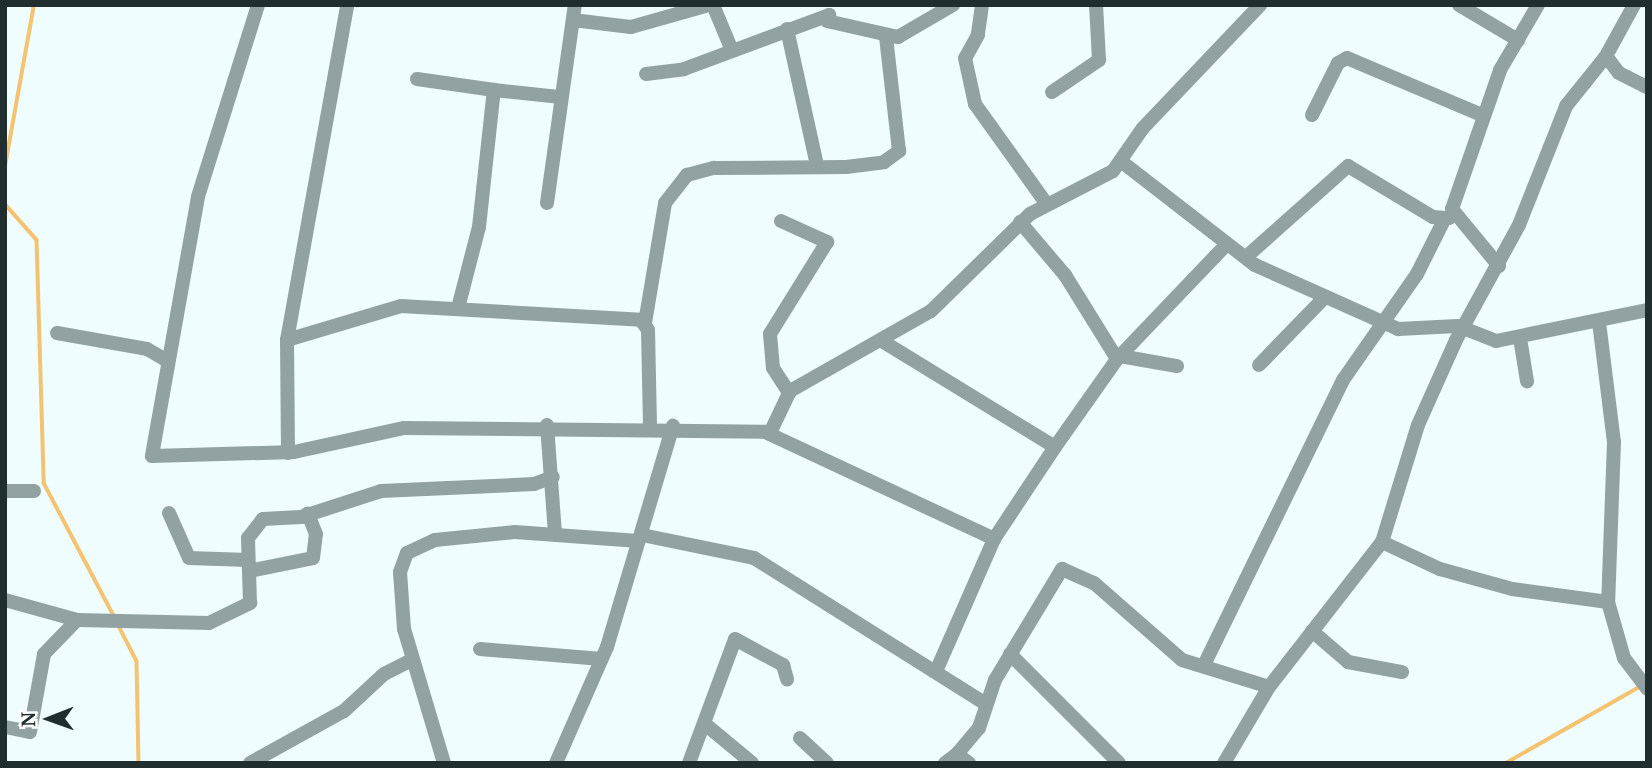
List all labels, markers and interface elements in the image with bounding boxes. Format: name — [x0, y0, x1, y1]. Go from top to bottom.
north arrow — [14, 684, 84, 754]
text: N — [15, 712, 41, 727]

